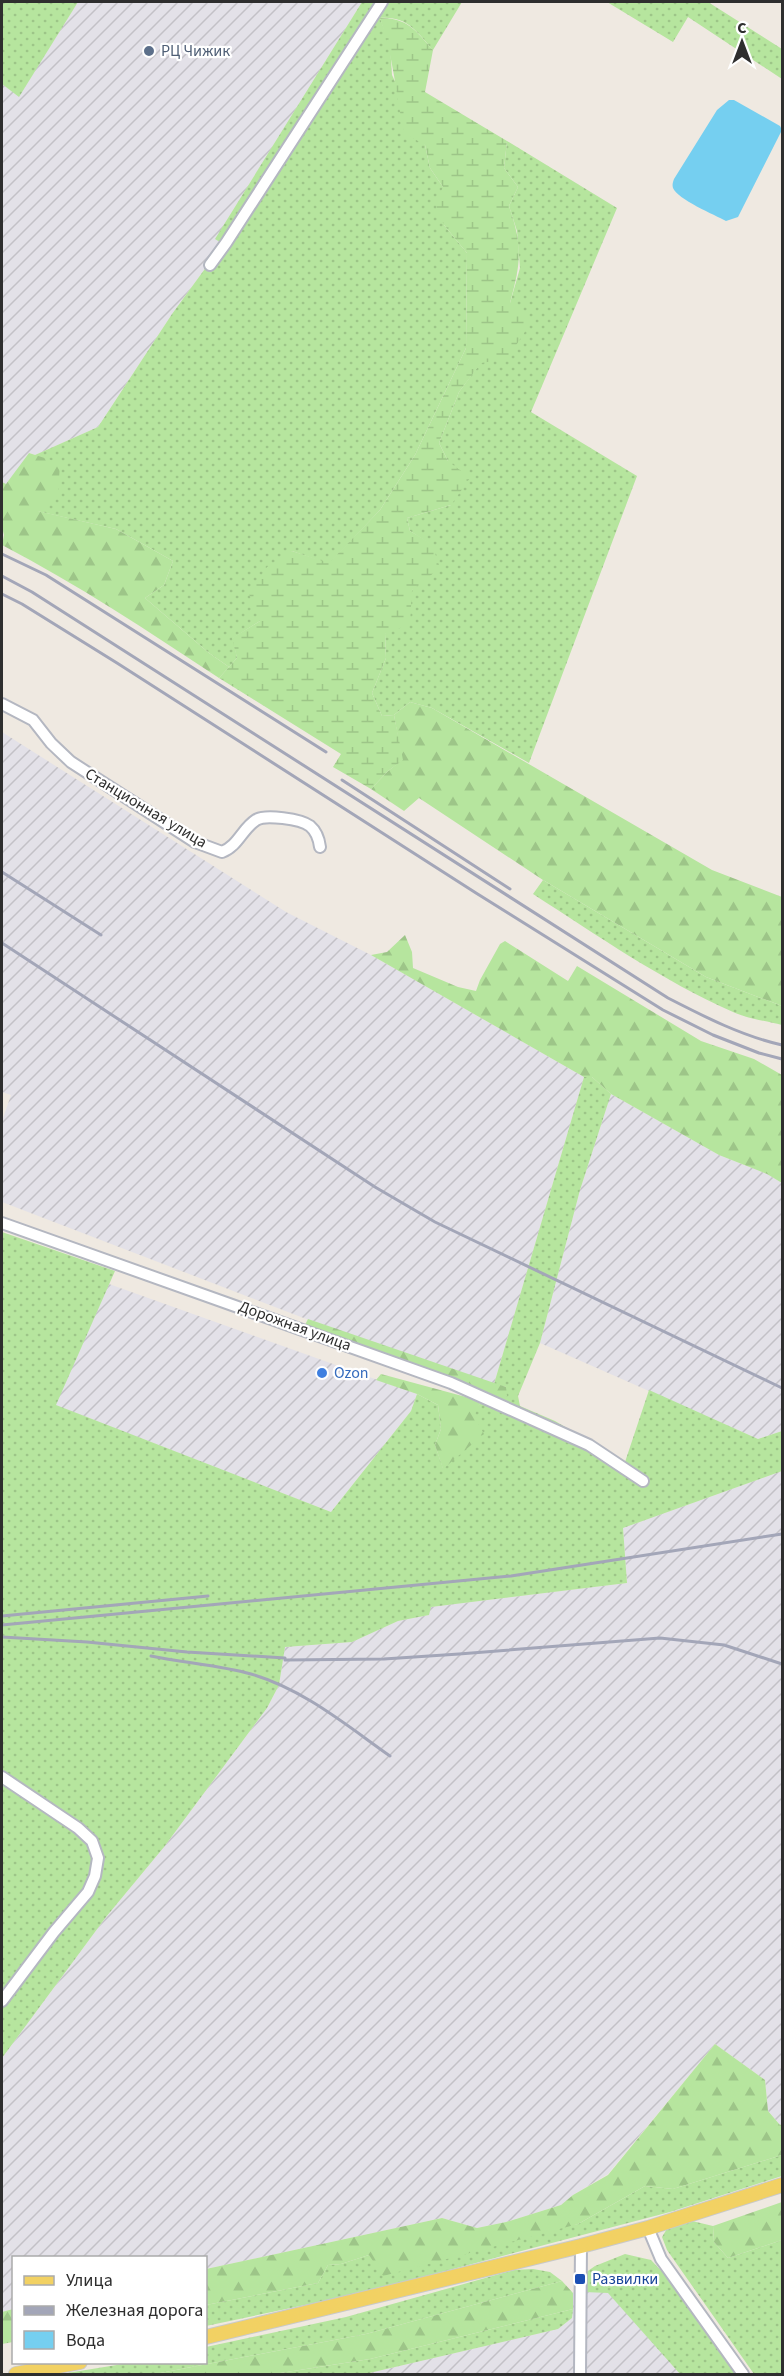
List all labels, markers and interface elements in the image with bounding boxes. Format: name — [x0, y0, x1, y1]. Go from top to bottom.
north arrow — [712, 12, 772, 72]
text: С — [737, 17, 747, 39]
place label: РЦ Чижик — [161, 40, 230, 62]
marker: РЦ Чижик — [142, 44, 156, 58]
street label: Станционная улица — [81, 763, 211, 853]
street label: Дорожная улица — [236, 1295, 354, 1357]
place label: Ozon — [334, 1362, 369, 1384]
marker: Ozon — [315, 1366, 329, 1380]
legend — [12, 2256, 207, 2364]
text: Улица — [66, 2268, 113, 2293]
place label: Развилки — [592, 2268, 658, 2290]
marker: Развилки — [573, 2272, 587, 2286]
text: Железная дорога — [66, 2298, 203, 2323]
text: Вода — [66, 2328, 105, 2353]

